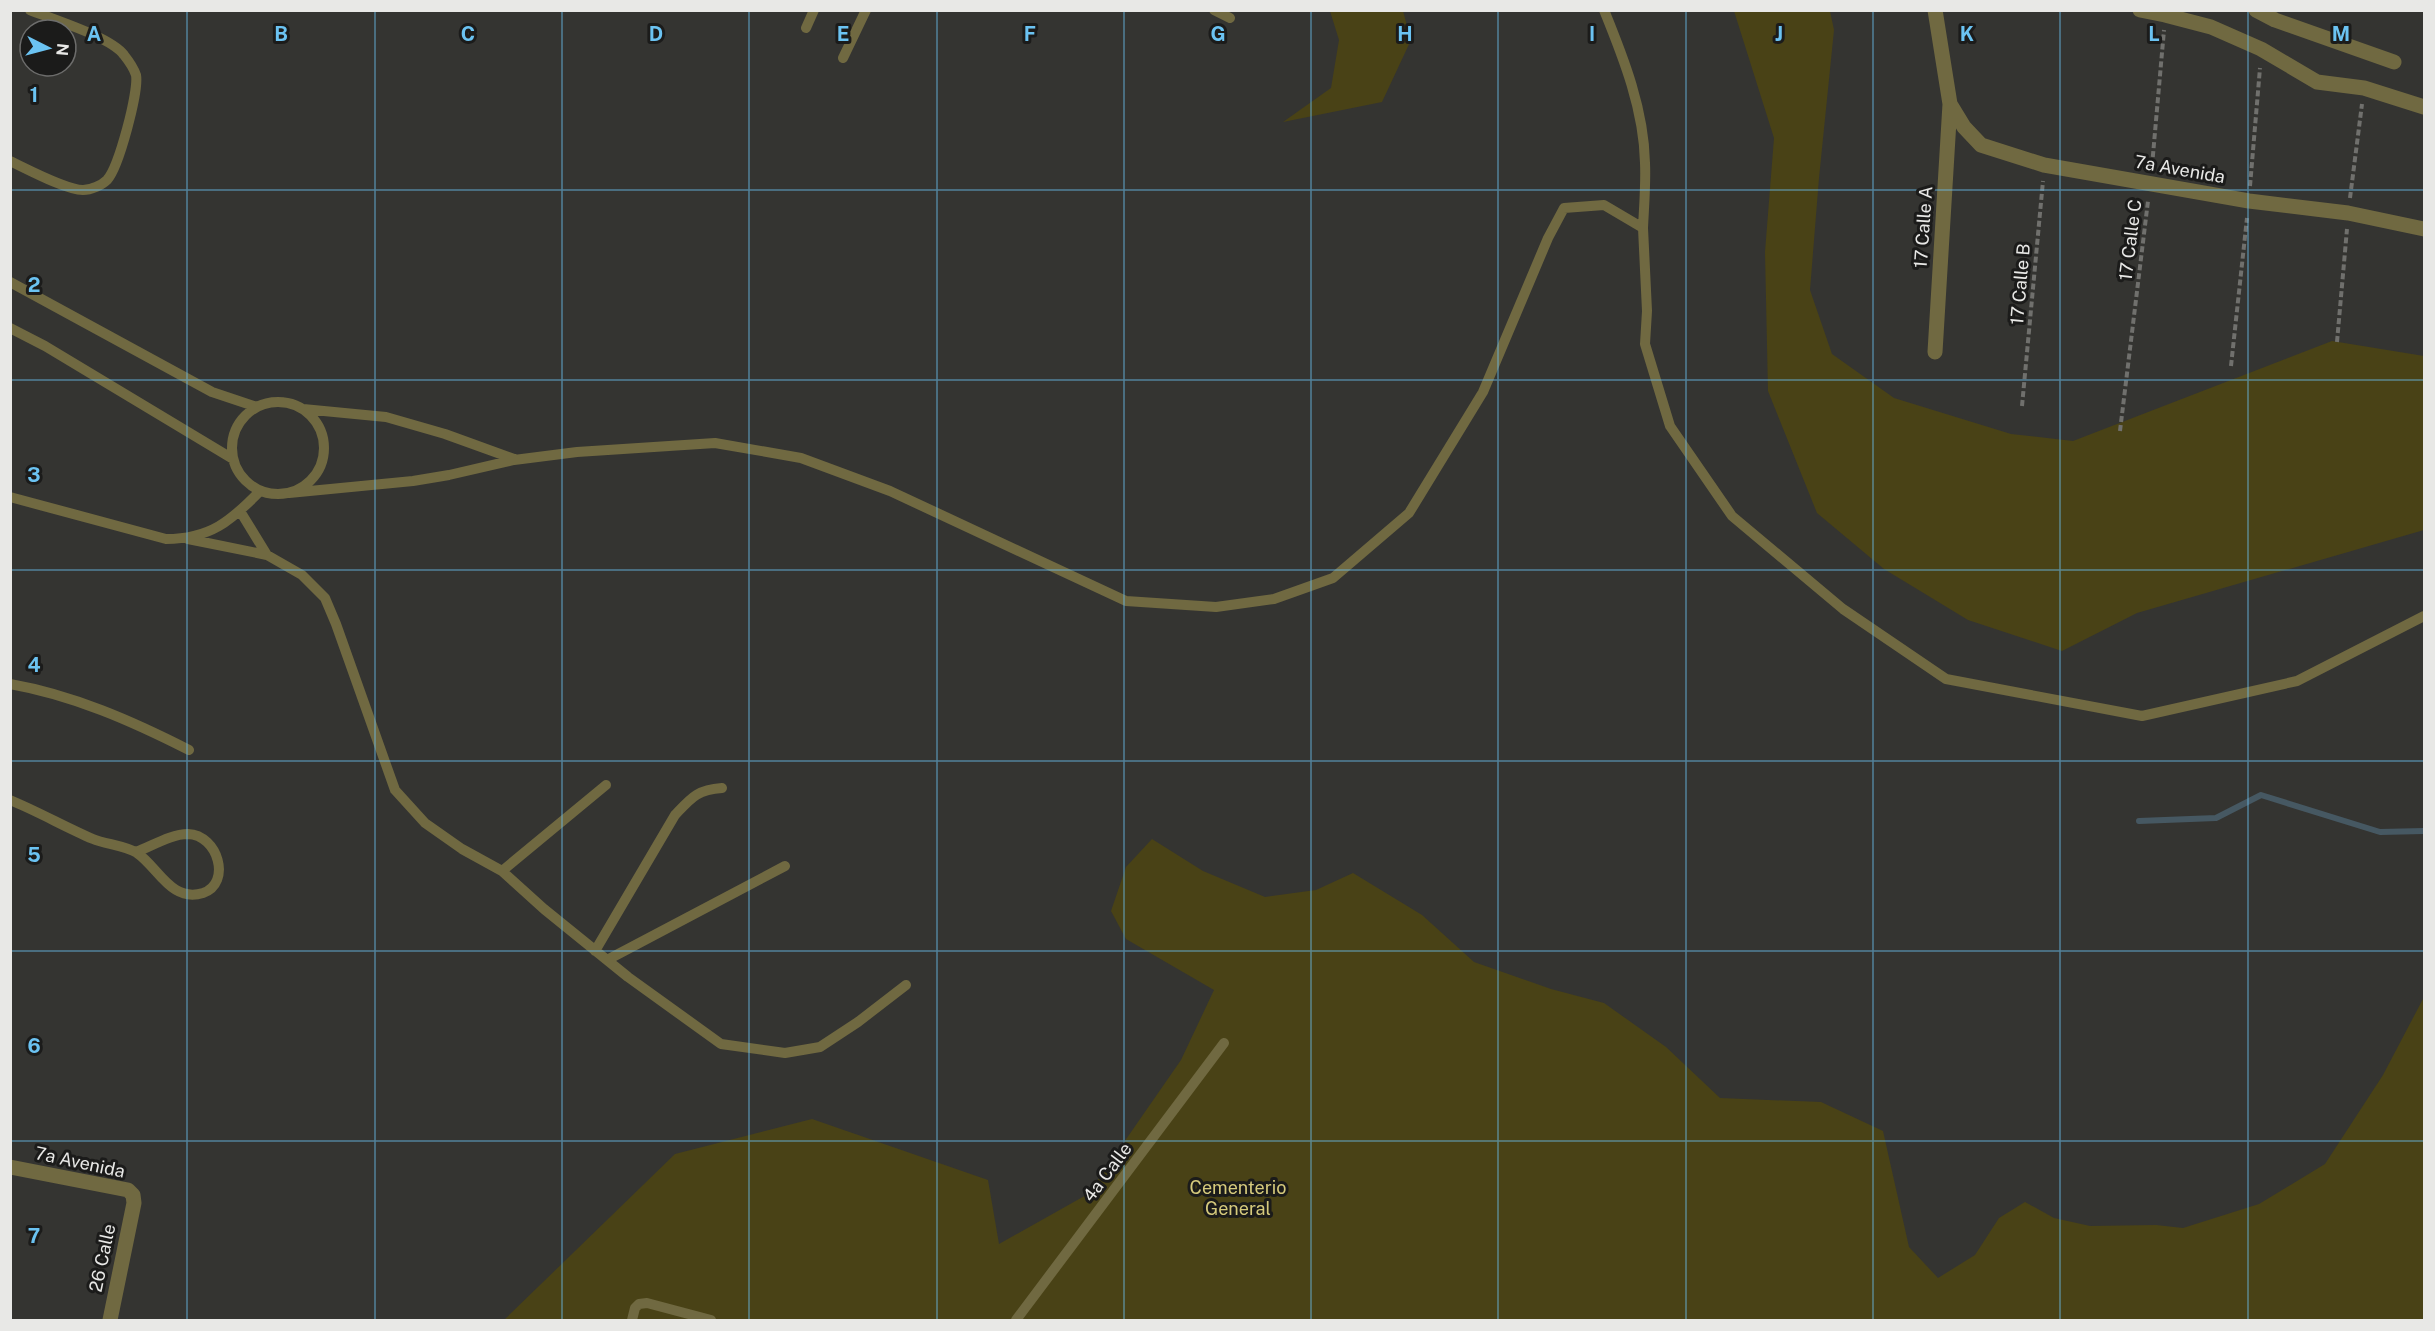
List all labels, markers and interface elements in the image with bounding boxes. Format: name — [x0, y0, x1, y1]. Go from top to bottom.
north arrow — [18, 18, 78, 78]
text: A — [87, 22, 101, 46]
text: B — [274, 22, 288, 46]
text: C — [461, 22, 475, 46]
text: D — [649, 22, 663, 46]
text: E — [837, 22, 849, 46]
text: F — [1024, 22, 1036, 46]
text: G — [1210, 22, 1226, 46]
text: H — [1397, 22, 1413, 46]
text: I — [1589, 22, 1595, 46]
text: J — [1775, 22, 1783, 46]
text: K — [1960, 22, 1974, 46]
text: L — [2148, 22, 2160, 46]
text: M — [2332, 22, 2350, 46]
text: N — [52, 42, 73, 57]
text: 1 — [30, 83, 38, 107]
street label: 7a Avenida — [2133, 151, 2227, 187]
street label: 17 Calle A — [1910, 185, 1936, 269]
street label: 17 Calle C — [2115, 198, 2145, 282]
street label: 17 Calle B — [2006, 243, 2034, 325]
text: 2 — [28, 273, 40, 297]
text: 3 — [27, 463, 41, 487]
text: 4 — [27, 653, 41, 677]
text: 5 — [27, 843, 41, 867]
text: 6 — [27, 1034, 41, 1058]
street label: 4a Calle — [1078, 1138, 1136, 1206]
street label: 7a Avenida — [33, 1142, 127, 1182]
park label: Cementerio General — [1190, 1177, 1286, 1219]
street label: 26 Calle — [85, 1222, 119, 1294]
text: 7 — [28, 1224, 40, 1248]

